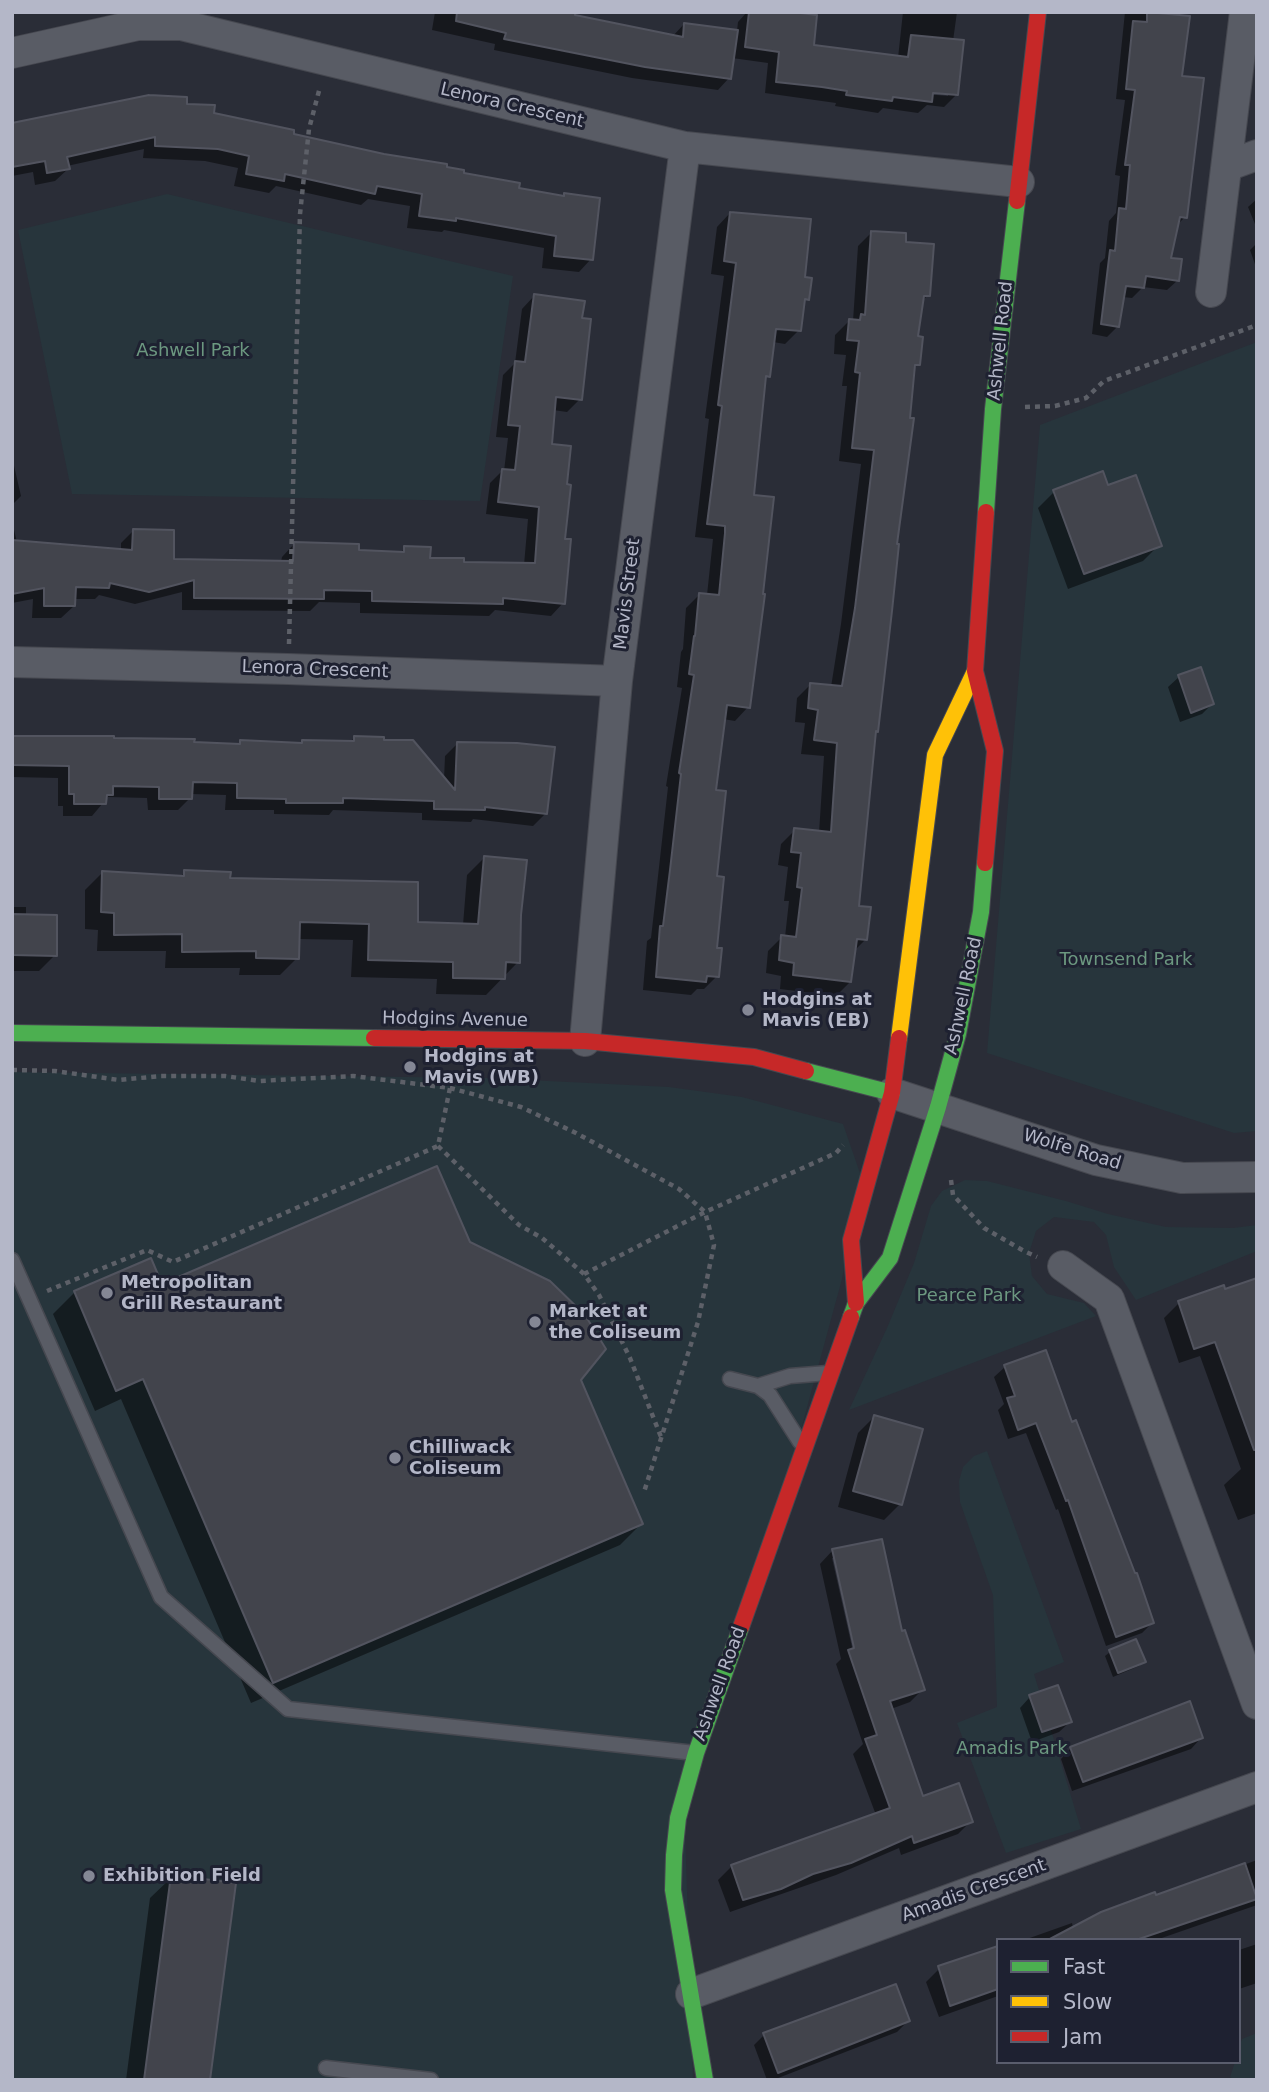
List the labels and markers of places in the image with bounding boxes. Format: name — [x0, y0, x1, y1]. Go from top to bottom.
place label: Hodgins at Mavis (EB) — [762, 989, 872, 1032]
marker: Hodgins at Mavis (EB) — [740, 1002, 756, 1018]
place label: Hodgins at Mavis (WB) — [424, 1046, 539, 1088]
marker: Hodgins at Mavis (WB) — [402, 1059, 418, 1075]
place label: Metropolitan Grill Restaurant — [121, 1272, 282, 1314]
marker: Metropolitan Grill Restaurant — [99, 1285, 115, 1301]
place label: Market at the Coliseum — [549, 1301, 681, 1344]
marker: Market at the Coliseum — [527, 1314, 543, 1330]
place label: Chilliwack Coliseum — [409, 1437, 511, 1480]
marker: Chilliwack Coliseum — [387, 1450, 403, 1466]
place label: Exhibition Field — [103, 1865, 261, 1887]
marker: Exhibition Field — [81, 1868, 97, 1884]

